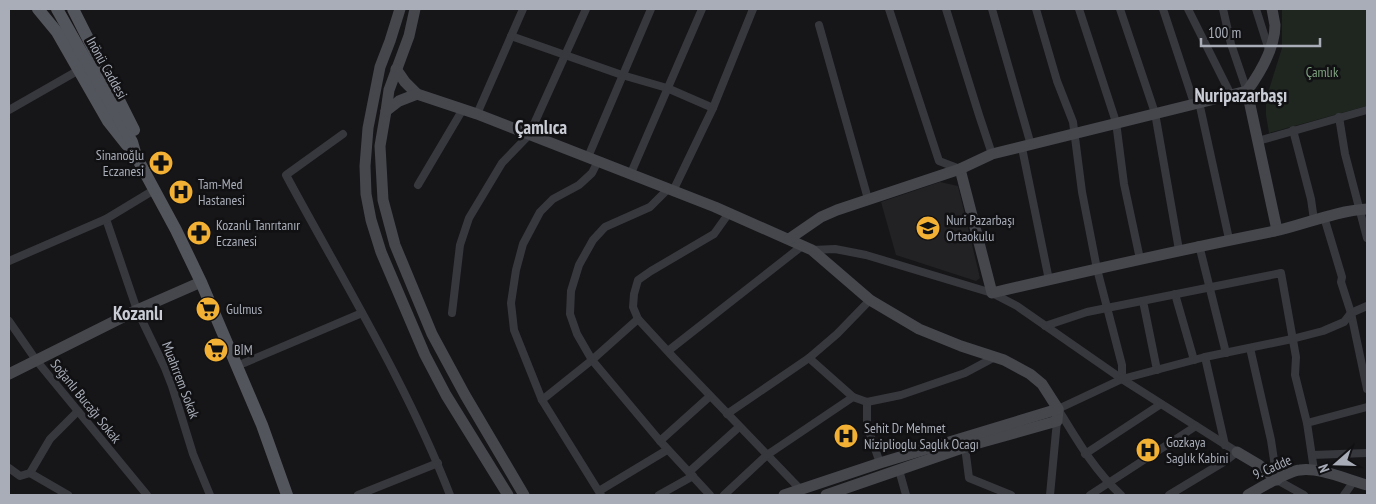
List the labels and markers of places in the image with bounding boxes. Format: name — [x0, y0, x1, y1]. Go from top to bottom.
place label: Sinanoğlu Eczanesi — [96, 146, 144, 180]
pharmacy icon: Sinanoğlu Eczanesi — [148, 150, 174, 176]
place label: Tam-Med Hastanesi — [198, 175, 245, 209]
hospital icon: Tam-Med Hastanesi — [168, 179, 194, 205]
place label: Nuri Pazarbaşı Ortaokulu — [946, 211, 1015, 245]
school or university icon: Nuri Pazarbaşı Ortaokulu — [915, 215, 941, 241]
place label: Kozanlı Tanrıtanır Eczanesi — [216, 216, 300, 250]
pharmacy icon: Kozanlı Tanrıtanır Eczanesi — [186, 220, 212, 246]
supermarket icon: Gulmus — [195, 296, 221, 322]
place label: Gulmus — [226, 300, 262, 318]
supermarket icon: BİM — [203, 337, 229, 363]
place label: BİM — [234, 341, 253, 359]
place label: Sehit Dr Mehmet Niziplioglu Saglık Ocagı — [864, 419, 979, 453]
hospital icon: Sehit Dr Mehmet Niziplioglu Saglık Ocagı — [833, 423, 859, 449]
place label: Gozkaya Saglık Kabini — [1166, 433, 1229, 467]
hospital icon: Gozkaya Saglık Kabini — [1135, 437, 1161, 463]

